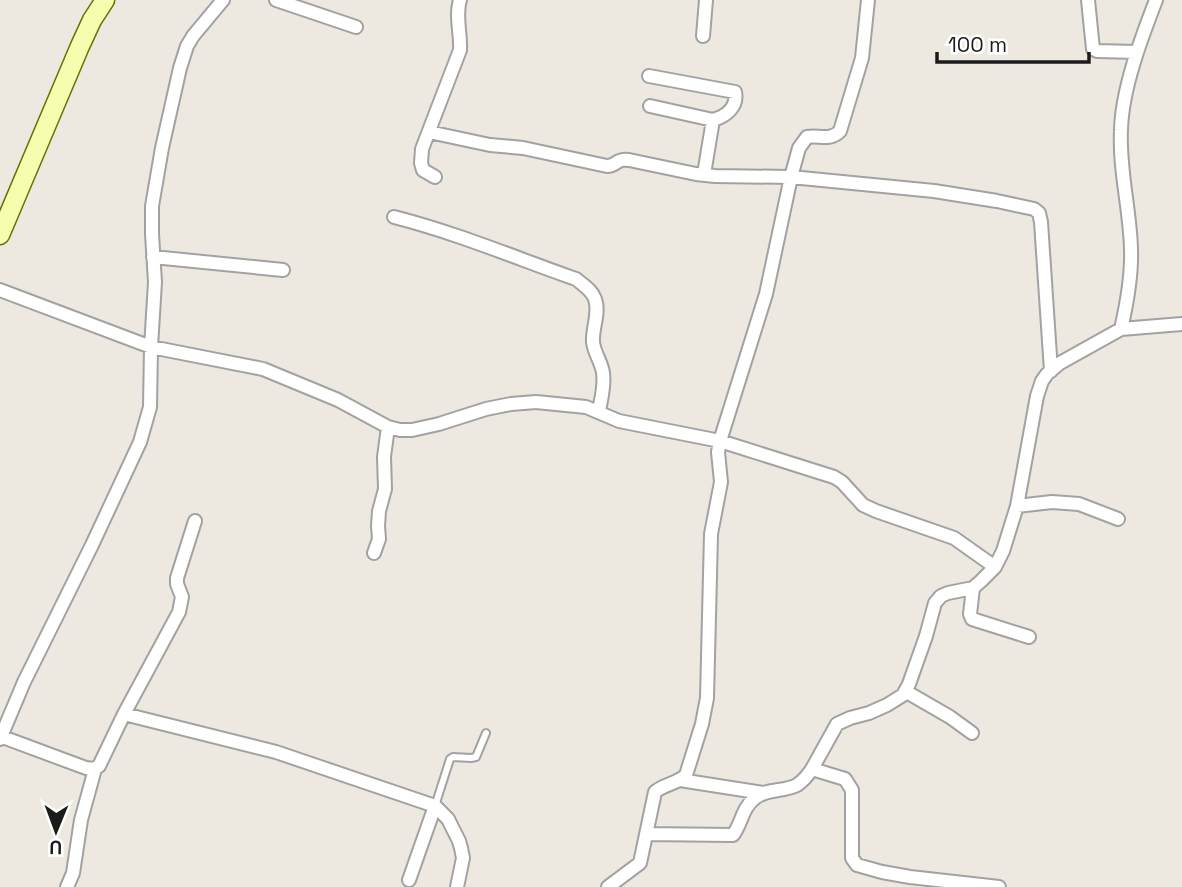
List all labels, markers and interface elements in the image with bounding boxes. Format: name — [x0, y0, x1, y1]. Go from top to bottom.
scale bar — [937, 21, 1089, 65]
text: 100 m — [948, 31, 1007, 58]
north arrow — [21, 796, 91, 866]
text: U — [49, 835, 62, 860]

